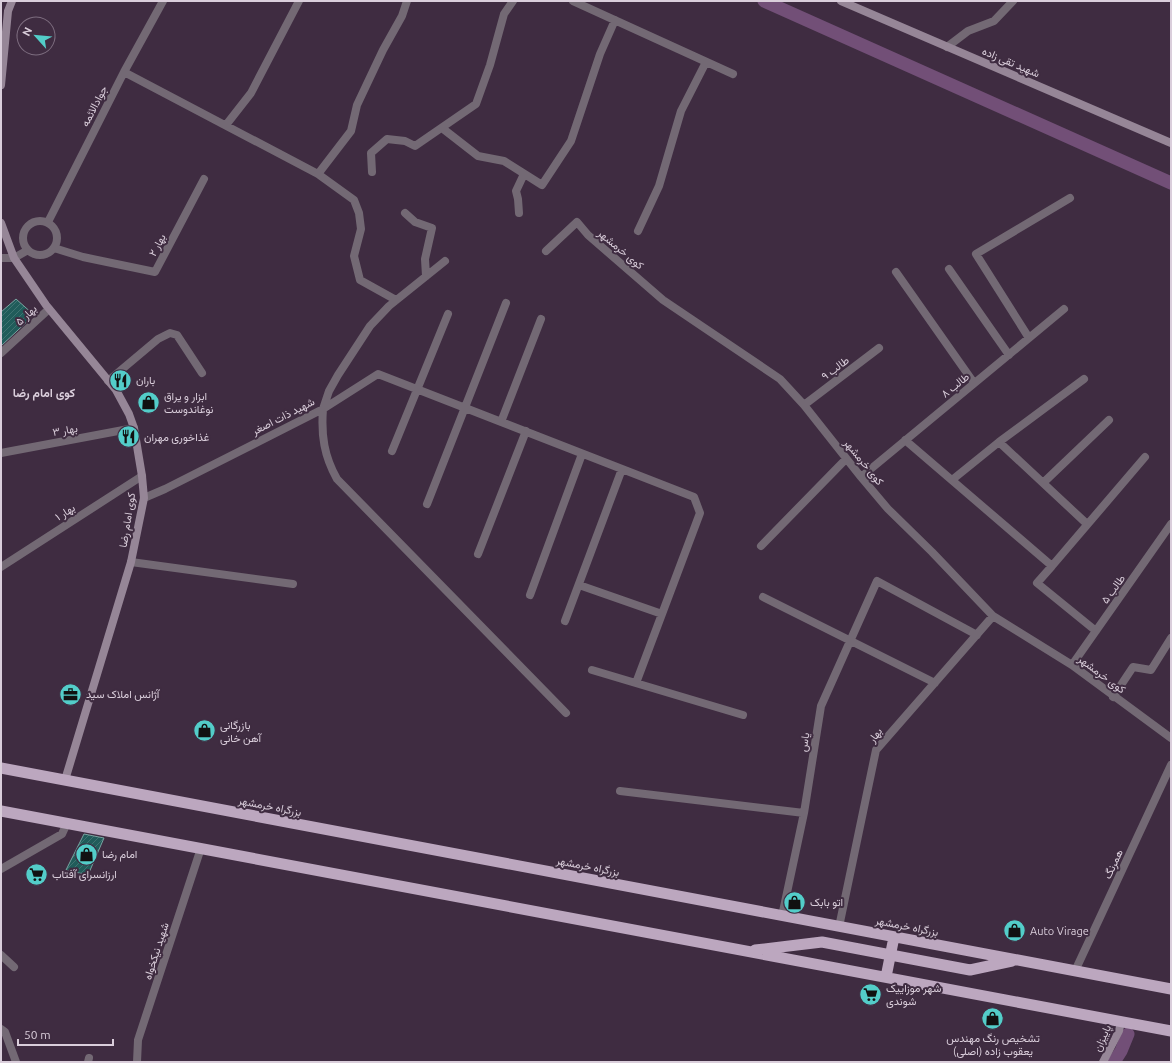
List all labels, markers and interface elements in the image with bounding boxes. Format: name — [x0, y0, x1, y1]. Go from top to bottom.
north arrow — [16, 16, 56, 56]
text: N — [20, 25, 34, 38]
street label: شهید تقی زاده — [980, 45, 1042, 81]
street label: جوادالائمه — [79, 84, 110, 129]
street label: کوی خرمشهر — [594, 226, 646, 272]
street label: بهار ۲ — [146, 232, 169, 259]
street label: بهار ۵ — [13, 302, 40, 328]
street label: طالب ۹ — [819, 354, 852, 383]
restaurant icon: باران — [108, 367, 134, 393]
street label: طالب ۸ — [939, 370, 972, 401]
place label: باران — [136, 374, 155, 387]
district label: کوی امام رضا — [13, 386, 76, 401]
shop icon: ابزار و یراق نوغاندوست — [135, 389, 161, 415]
place label: ابزار و یراق نوغاندوست — [164, 390, 213, 416]
street label: شهید ذات اصغر — [249, 395, 317, 438]
street label: بهار ۳ — [52, 422, 79, 439]
restaurant icon: غذاخوری مهران — [115, 424, 141, 450]
place label: غذاخوری مهران — [144, 431, 210, 444]
street label: کوی خرمشهر — [840, 436, 886, 488]
street label: کوی امام رضا — [117, 492, 139, 549]
street label: بهار ۱ — [53, 501, 78, 524]
street label: طالب ۵ — [1099, 572, 1128, 606]
street label: کوی خرمشهر — [1075, 652, 1128, 696]
office icon: آژانس املاک سید — [57, 681, 83, 707]
place label: آژانس املاک سید — [86, 688, 161, 701]
shop icon: بازرگانی آهن خانی — [191, 718, 217, 744]
place label: بازرگانی آهن خانی — [220, 719, 263, 745]
street label: بهار — [865, 725, 885, 746]
street label: یاس — [797, 732, 812, 753]
street label: بزرگراه خرمشهر — [236, 794, 303, 819]
shop icon: امام رضا — [73, 841, 99, 867]
street label: همرنگ — [1101, 847, 1126, 881]
place label: امام رضا — [102, 848, 137, 862]
street label: بزرگراه خرمشهر — [554, 854, 621, 879]
supermarket icon: ارزانسرای آفتاب — [24, 861, 50, 887]
place label: ارزانسرای آفتاب — [52, 868, 117, 881]
shop icon: اتو بابک — [782, 889, 808, 915]
place label: اتو بابک — [810, 896, 843, 909]
street label: بزرگراه خرمشهر — [873, 914, 940, 939]
shop icon: Auto Virage — [1002, 918, 1028, 944]
street label: شهید نیکخواه — [141, 921, 172, 981]
place label: Auto Virage — [1030, 925, 1089, 937]
supermarket icon: شهر موزاییک شوندی — [858, 981, 884, 1007]
place label: شهر موزاییک شوندی — [886, 982, 942, 1008]
shop icon: تشخیص رنگ مهندس یعقوب زاده (اصلی) — [980, 1005, 1006, 1031]
scale bar — [18, 1021, 113, 1047]
street label: پاییزان — [1091, 1023, 1115, 1054]
text: 50 m — [24, 1028, 51, 1041]
place label: تشخیص رنگ مهندس یعقوب زاده (اصلی) — [946, 1032, 1040, 1058]

